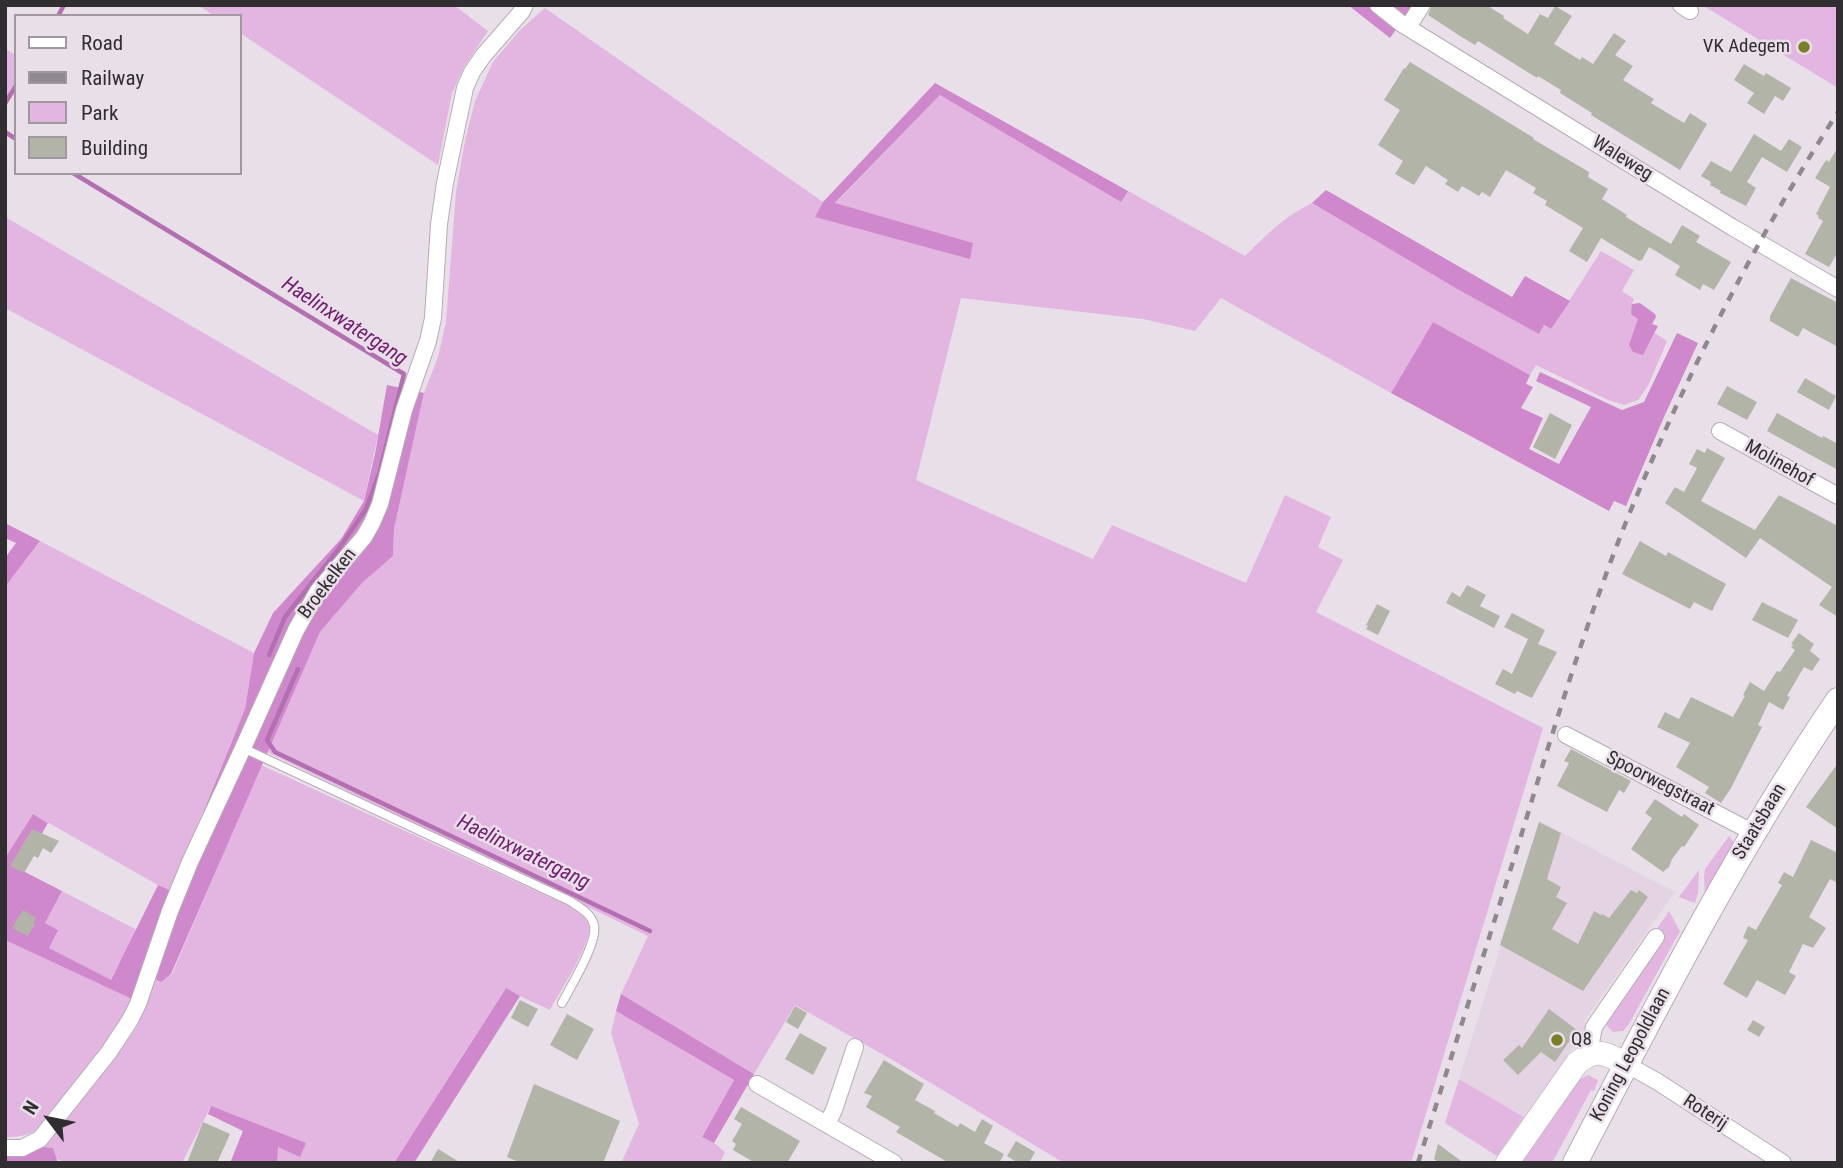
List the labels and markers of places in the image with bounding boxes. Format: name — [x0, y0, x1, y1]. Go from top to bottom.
place label: VK Adegem — [1703, 36, 1790, 58]
marker: VK Adegem — [1796, 39, 1812, 55]
place label: Q8 — [1571, 1029, 1592, 1051]
marker: Q8 — [1549, 1032, 1565, 1048]

